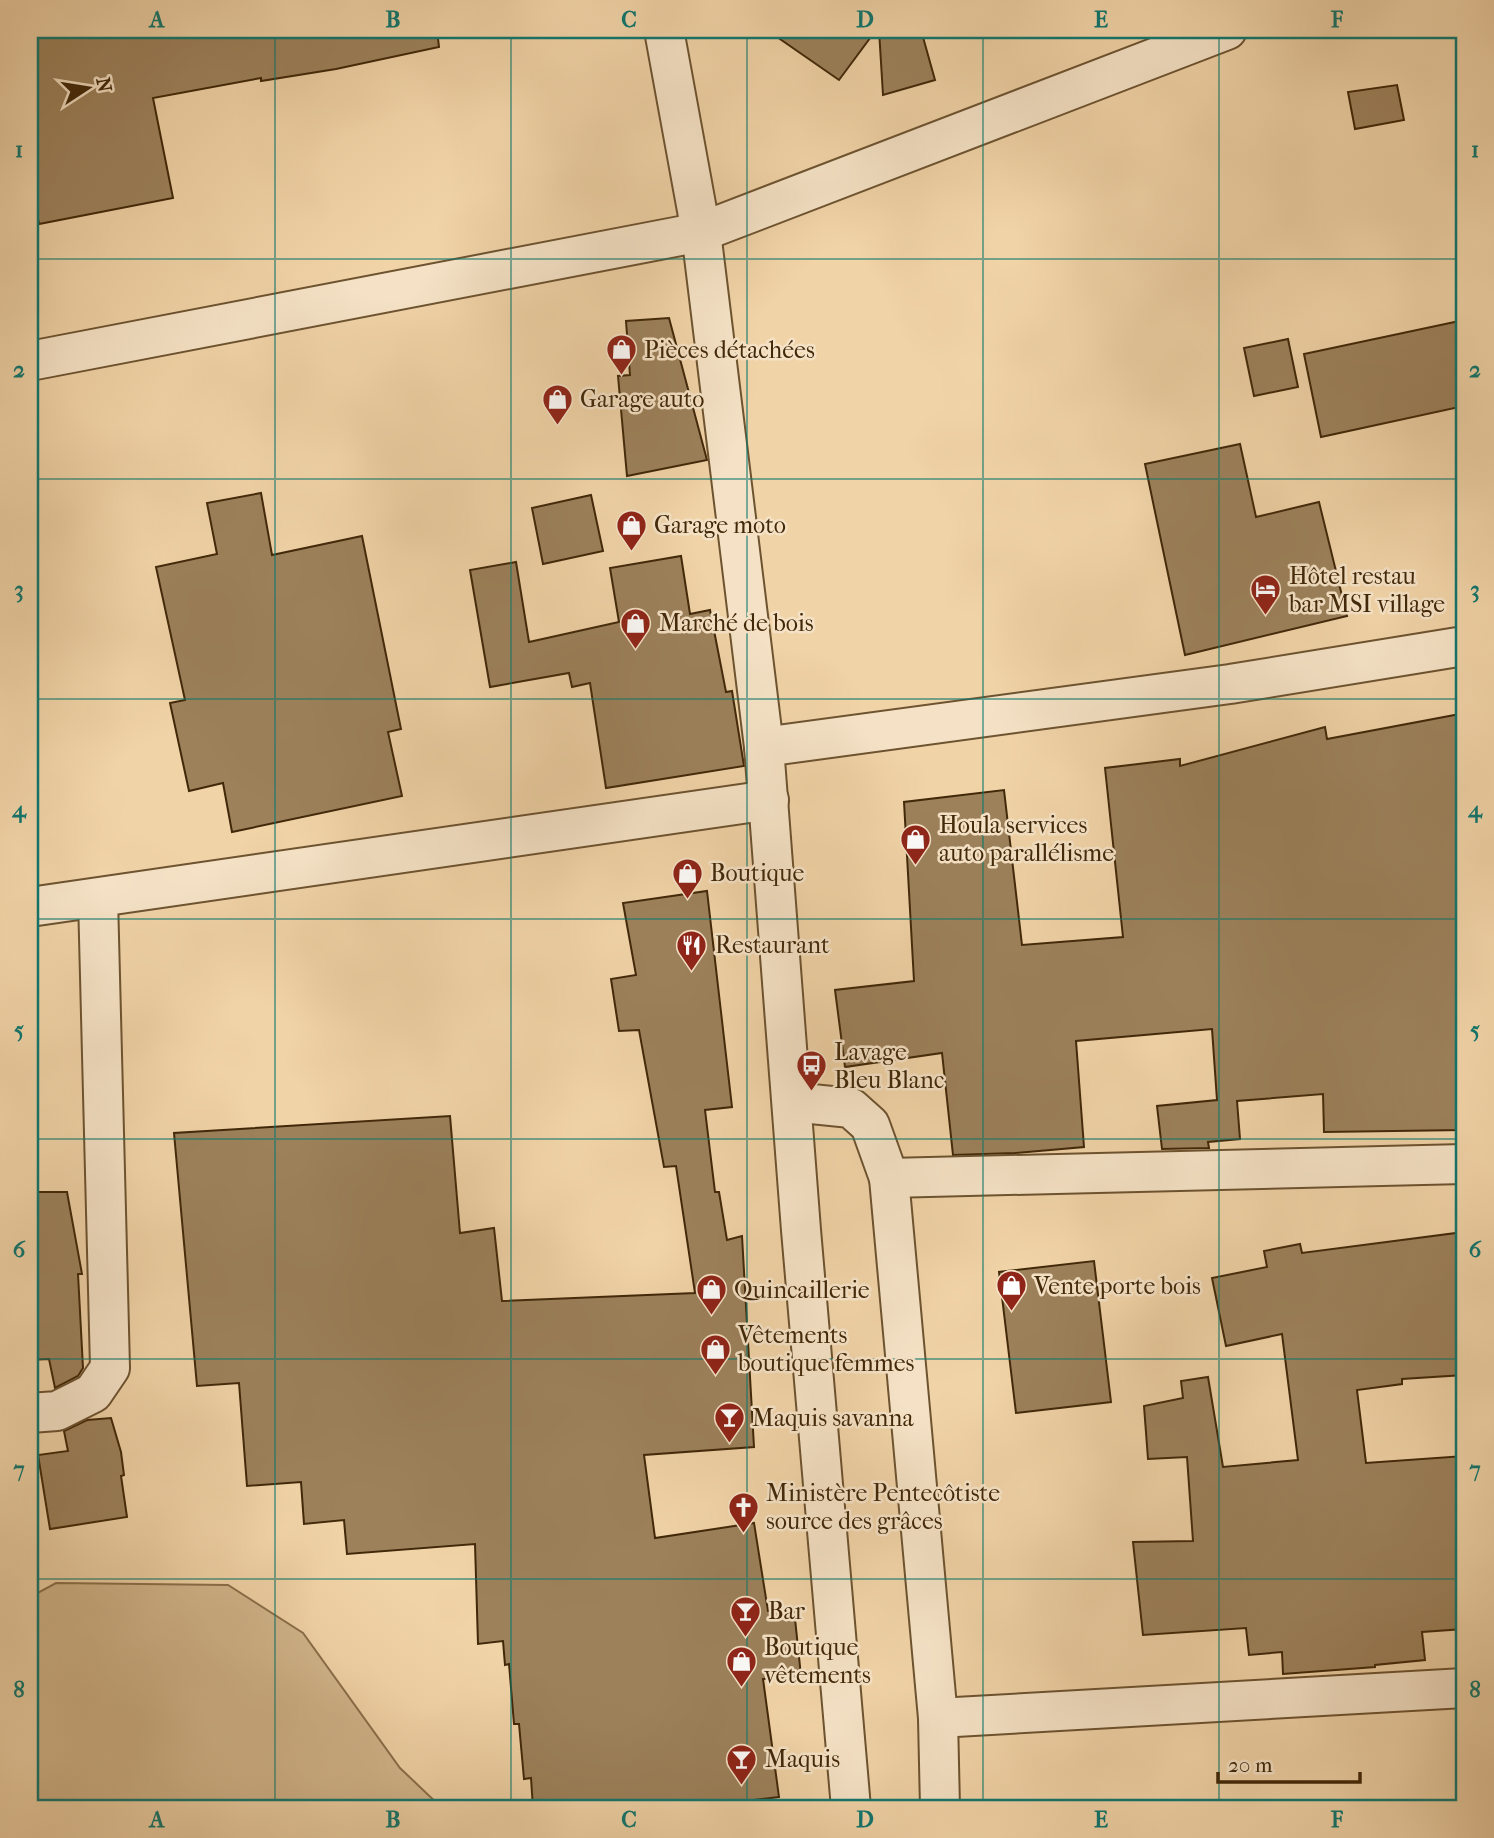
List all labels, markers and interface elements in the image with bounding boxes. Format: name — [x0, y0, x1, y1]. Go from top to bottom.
text: A — [148, 6, 166, 33]
text: B — [386, 6, 401, 33]
text: C — [621, 6, 637, 33]
text: D — [856, 6, 874, 33]
text: E — [1094, 6, 1108, 33]
text: F — [1330, 6, 1344, 33]
north arrow — [52, 52, 122, 122]
text: N — [91, 75, 116, 95]
text: 1 — [15, 136, 23, 163]
text: 1 — [1471, 136, 1479, 163]
shop icon: Pièces détachées — [604, 333, 638, 377]
place label: Pièces détachées — [644, 336, 815, 364]
text: 2 — [13, 356, 25, 383]
text: 2 — [1469, 356, 1481, 383]
shop icon: Garage auto — [540, 382, 574, 426]
place label: Garage auto — [580, 385, 705, 413]
shop icon: Garage moto — [614, 508, 648, 552]
place label: Garage moto — [654, 511, 786, 539]
place label: Hôtel restau bar MSI village — [1288, 562, 1445, 618]
hotel icon: Hôtel restau bar MSI village — [1249, 573, 1283, 617]
text: 3 — [14, 576, 24, 603]
text: 3 — [1470, 576, 1480, 603]
shop icon: Marché de bois — [619, 606, 653, 650]
place label: Marché de bois — [659, 609, 814, 637]
text: 4 — [11, 796, 27, 823]
text: 4 — [1467, 796, 1483, 823]
place label: Houla services auto parallélisme — [939, 811, 1114, 867]
shop icon: Houla services auto parallélisme — [899, 822, 933, 866]
shop icon: Boutique — [670, 856, 704, 900]
place label: Boutique — [710, 859, 804, 887]
restaurant icon: Restaurant — [675, 928, 709, 972]
place label: Restaurant — [715, 931, 830, 959]
text: 5 — [14, 1016, 24, 1043]
text: 5 — [1470, 1016, 1480, 1043]
place label: Lavage Bleu Blanc — [834, 1038, 944, 1094]
bus stop icon: Lavage Bleu Blanc — [794, 1049, 828, 1093]
text: 6 — [13, 1236, 26, 1263]
text: 6 — [1469, 1236, 1482, 1263]
shop icon: Vente porte bois — [994, 1269, 1028, 1313]
place label: Vente porte bois — [1033, 1272, 1201, 1300]
shop icon: Quincaillerie — [694, 1273, 728, 1317]
place label: Quincaillerie — [734, 1276, 870, 1304]
place label: Vêtements boutique femmes — [737, 1321, 915, 1377]
shop icon: Vêtements boutique femmes — [698, 1332, 732, 1376]
bar icon: Maquis savanna — [712, 1401, 746, 1445]
place label: Maquis savanna — [752, 1404, 914, 1432]
text: 7 — [12, 1456, 25, 1483]
text: 7 — [1468, 1456, 1481, 1483]
place label: Ministère Pentecôtiste source des grâces — [766, 1479, 1000, 1535]
church icon: Ministère Pentecôtiste source des grâces — [726, 1490, 760, 1534]
bar icon: Bar — [728, 1594, 762, 1638]
place label: Bar — [768, 1597, 806, 1625]
place label: Boutique vêtements — [764, 1633, 871, 1689]
shop icon: Boutique vêtements — [724, 1644, 758, 1688]
text: 8 — [13, 1676, 25, 1703]
text: 8 — [1469, 1676, 1481, 1703]
scale bar — [1218, 1740, 1359, 1784]
bar icon: Maquis — [725, 1742, 759, 1786]
place label: Maquis — [765, 1745, 840, 1773]
text: 20 m — [1228, 1753, 1273, 1777]
text: A — [148, 1806, 166, 1833]
text: B — [386, 1806, 401, 1833]
text: C — [621, 1806, 637, 1833]
text: D — [856, 1806, 874, 1833]
text: E — [1094, 1806, 1108, 1833]
text: F — [1330, 1806, 1344, 1833]

